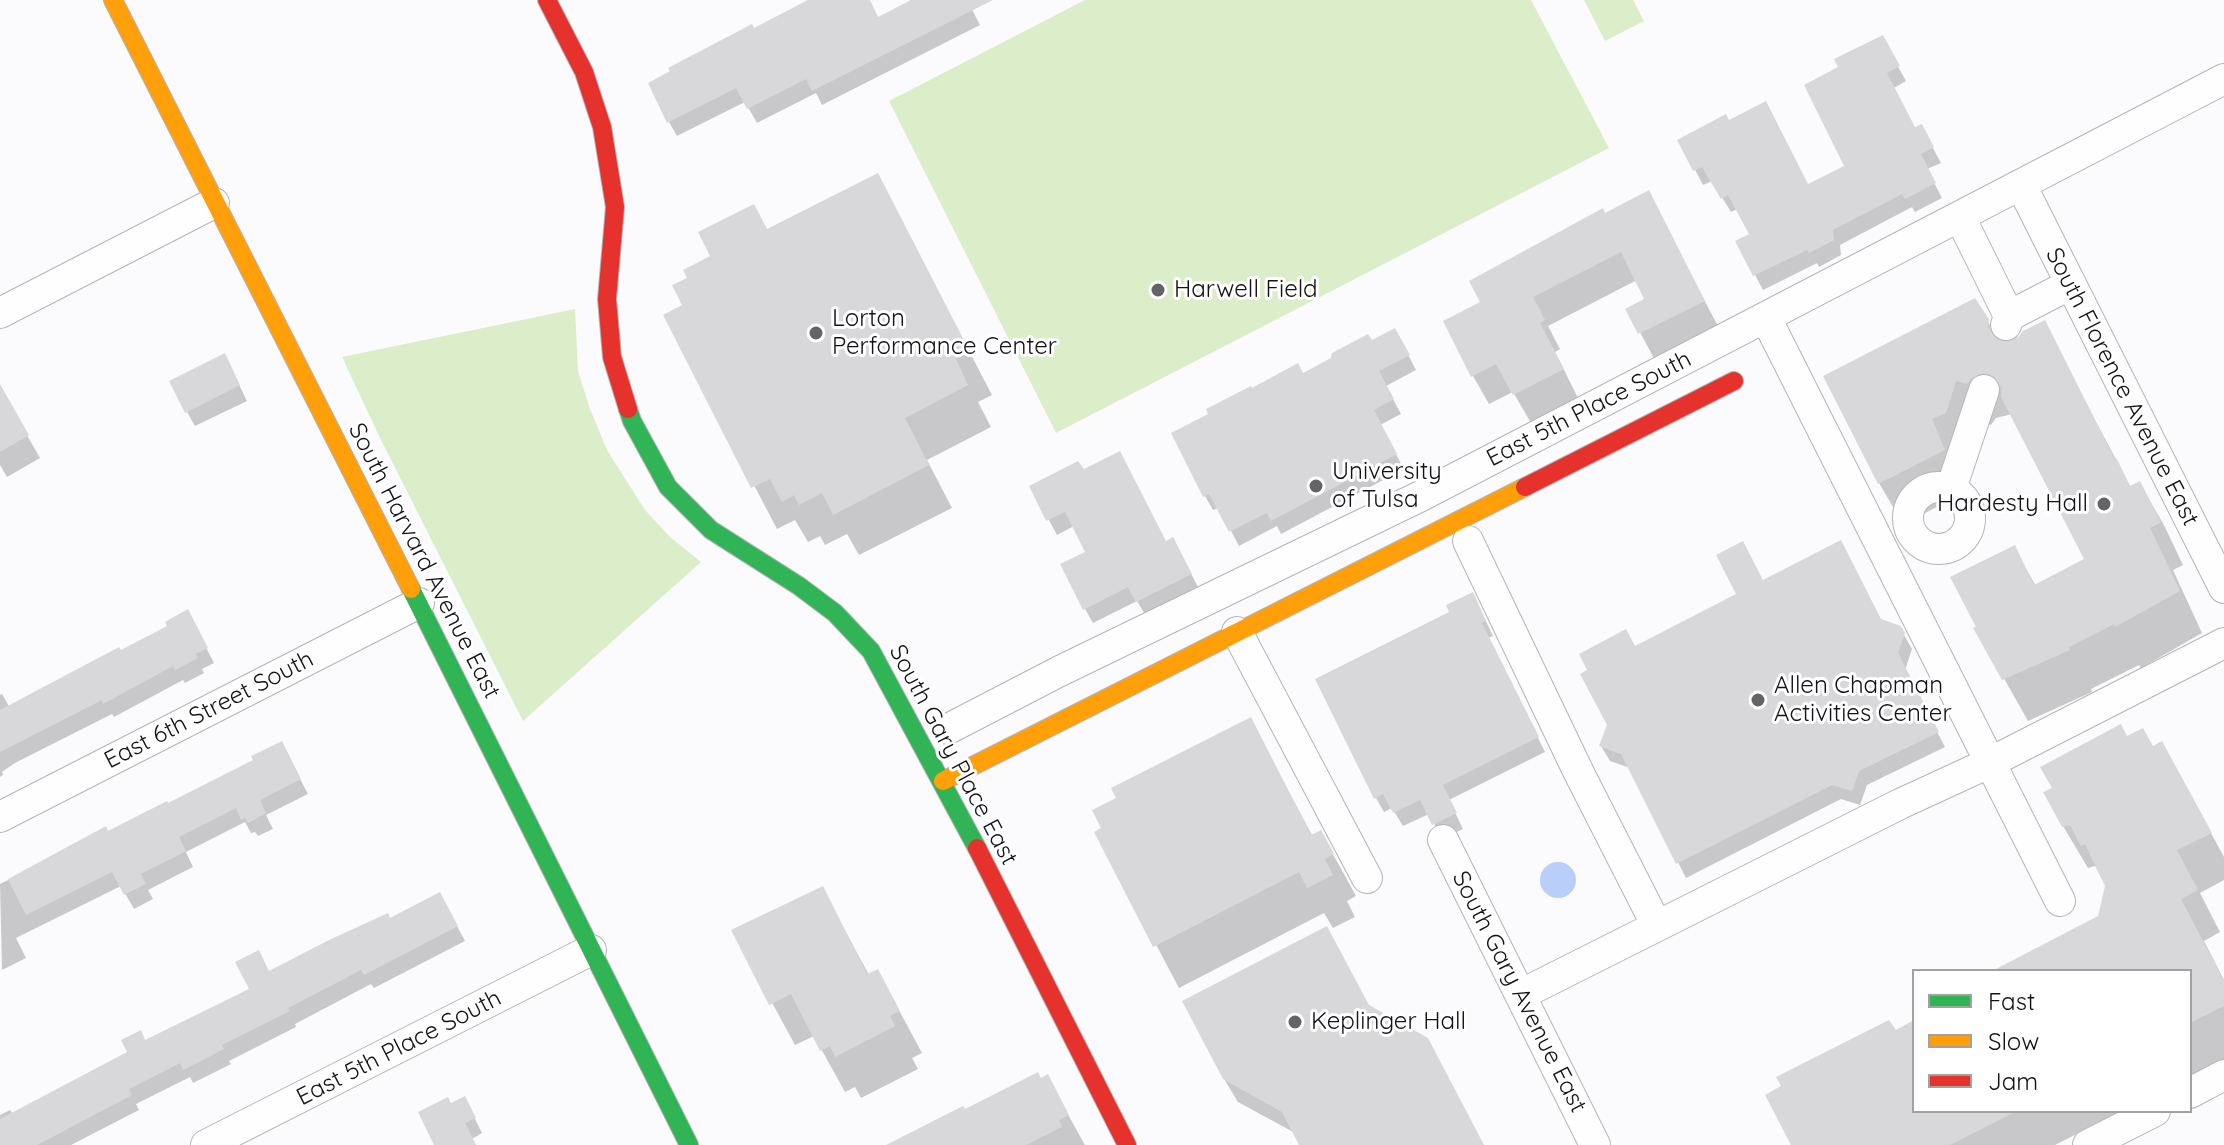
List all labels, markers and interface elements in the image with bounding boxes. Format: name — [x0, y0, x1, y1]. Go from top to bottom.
street label: South Florence Avenue East — [2039, 243, 2205, 531]
place label: Harwell Field — [1174, 276, 1318, 304]
marker: Harwell Field — [1149, 281, 1167, 299]
place label: Lorton Performance Center — [832, 305, 1057, 361]
marker: Lorton Performance Center — [807, 324, 825, 342]
street label: East 5th Place South — [1482, 345, 1696, 473]
street label: South Harvard Avenue East — [342, 418, 506, 704]
place label: University of Tulsa — [1332, 458, 1442, 514]
marker: University of Tulsa — [1307, 477, 1325, 495]
place label: Hardesty Hall — [1937, 490, 2088, 518]
marker: Hardesty Hall — [2095, 495, 2113, 513]
street label: South Gary Place East — [883, 640, 1023, 870]
street label: East 6th Street South — [100, 645, 318, 775]
place label: Allen Chapman Activities Center — [1774, 672, 1952, 728]
marker: Allen Chapman Activities Center — [1749, 691, 1767, 709]
street label: South Gary Avenue East — [1446, 866, 1592, 1118]
legend — [1912, 969, 2192, 1113]
street label: East 5th Place South — [292, 984, 506, 1112]
text: Fast — [1988, 986, 2035, 1016]
place label: Keplinger Hall — [1311, 1008, 1466, 1036]
marker: Keplinger Hall — [1286, 1013, 1304, 1031]
text: Slow — [1988, 1026, 2039, 1056]
text: Jam — [1988, 1066, 2038, 1096]

